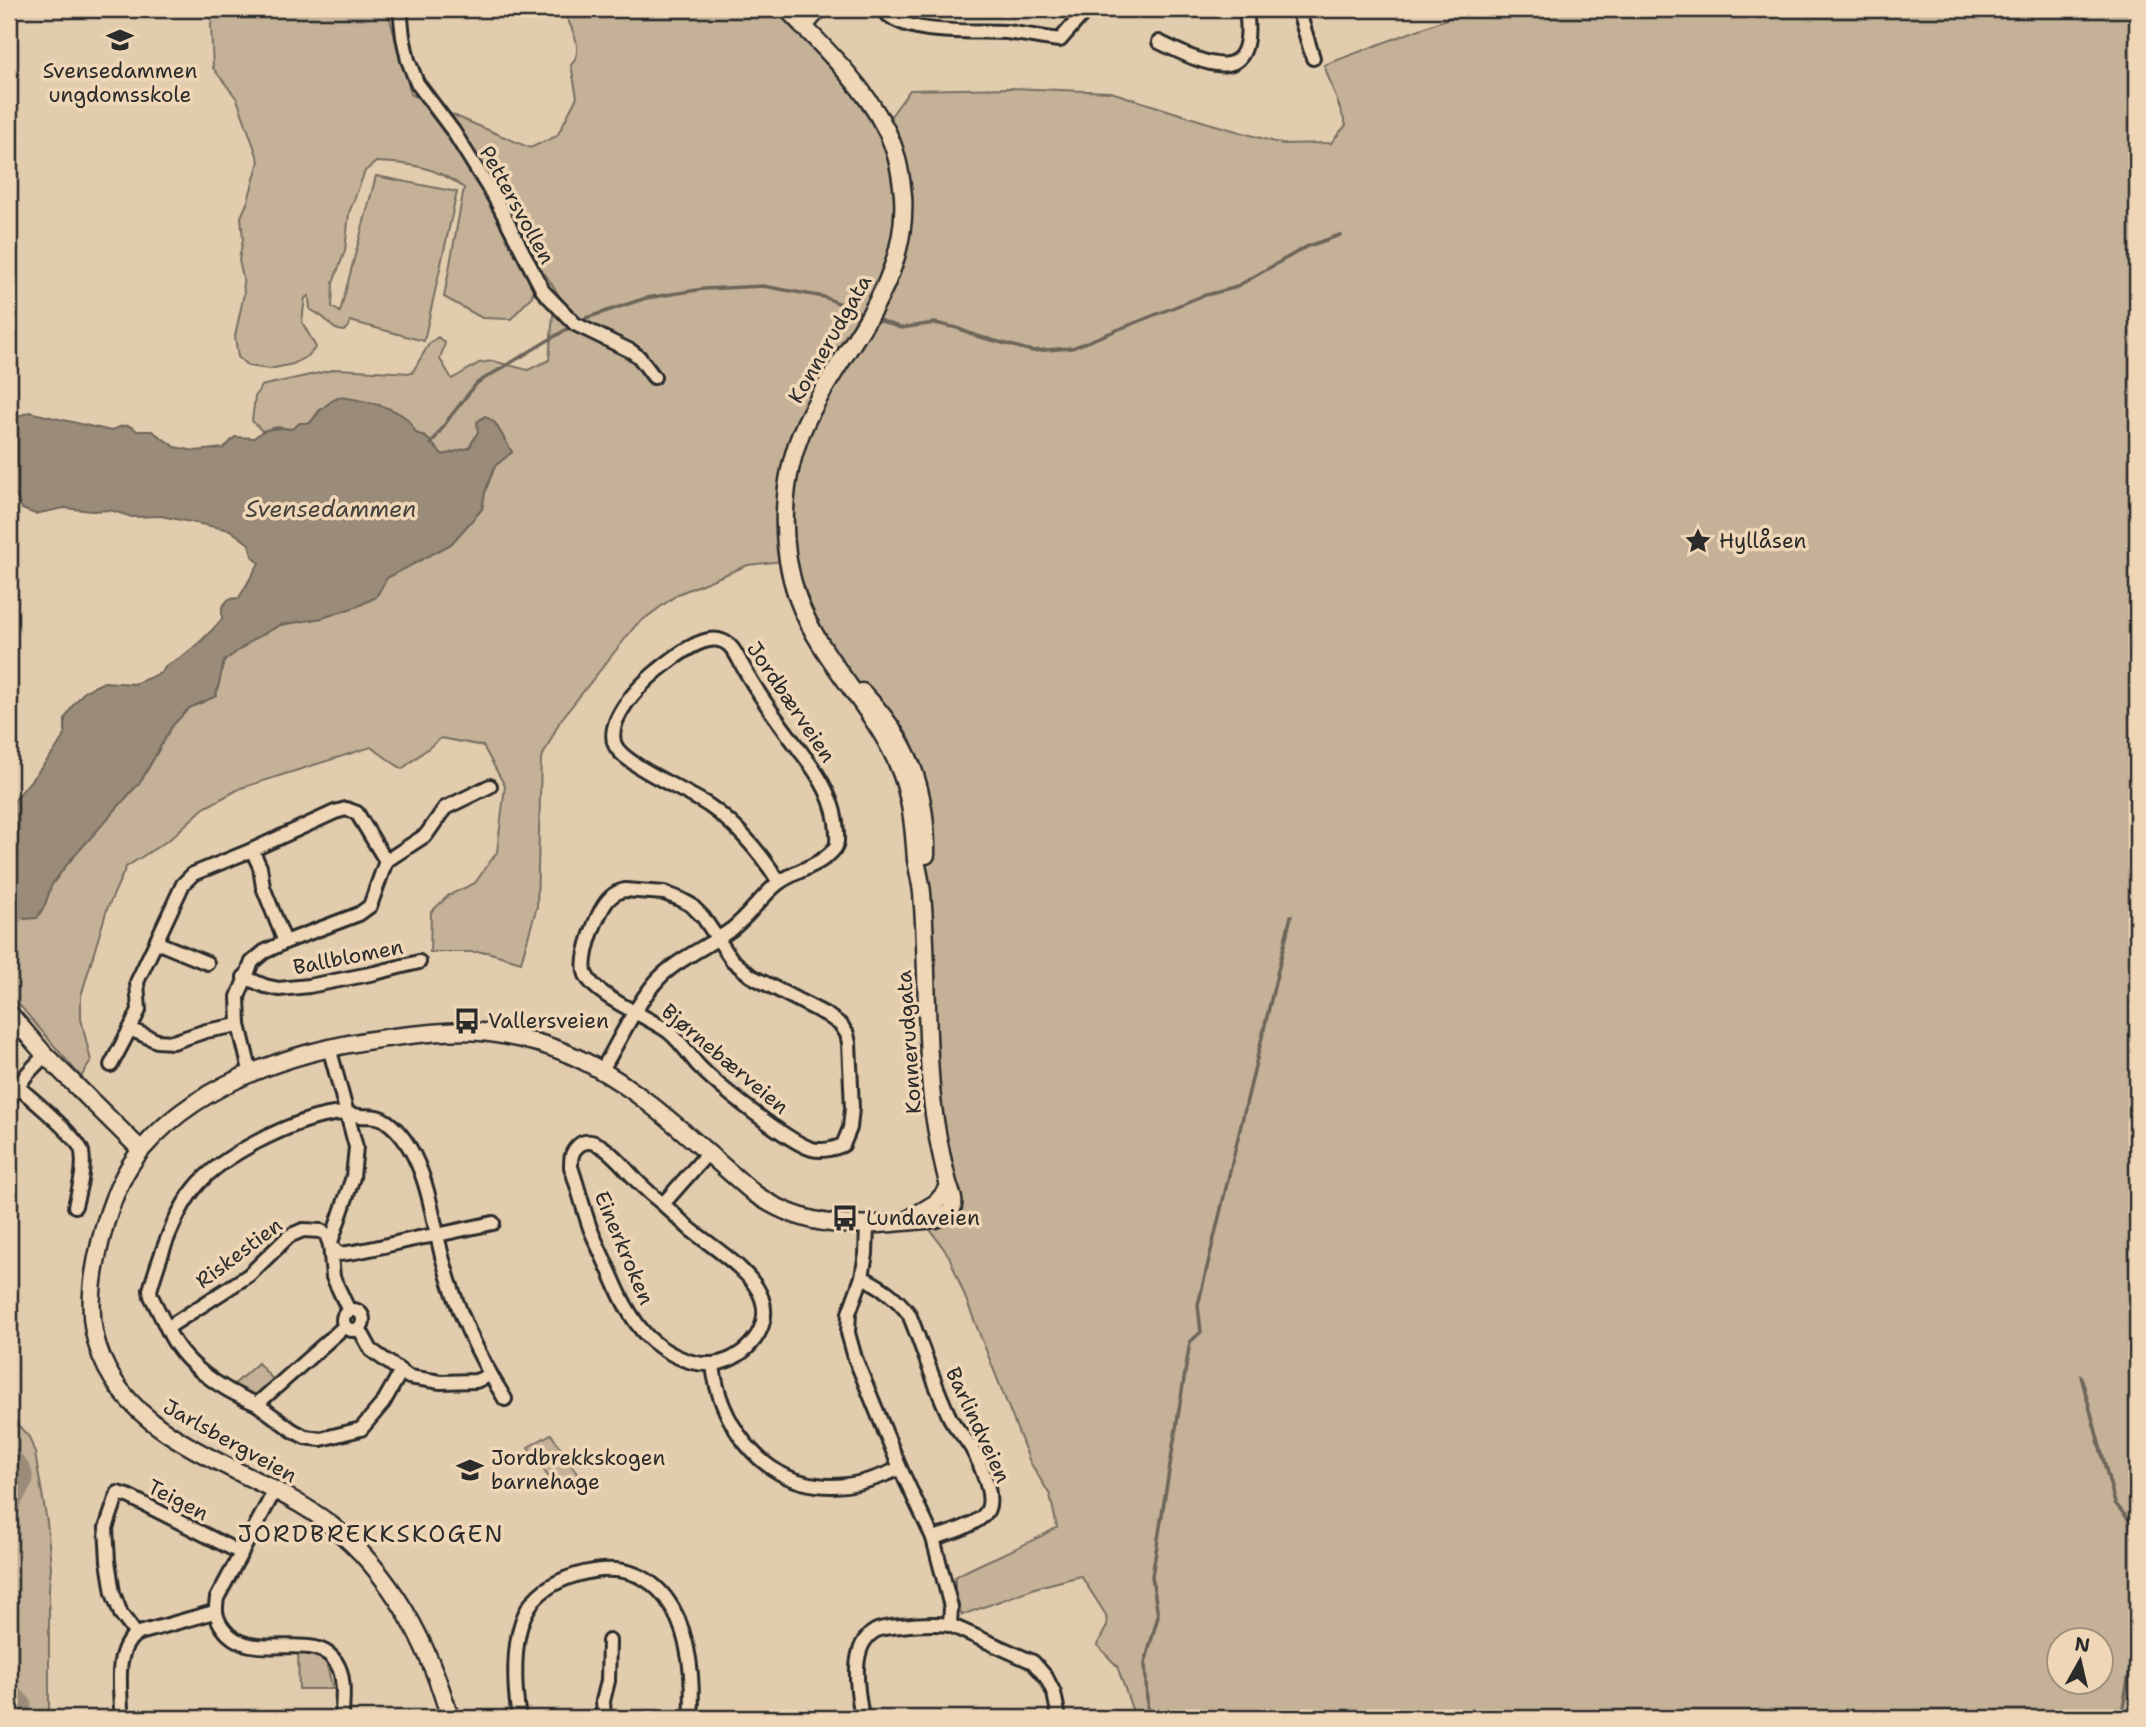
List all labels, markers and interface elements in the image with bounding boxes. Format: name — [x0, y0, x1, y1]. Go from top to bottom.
school or university icon: Svensedammen ungdomsskole — [105, 25, 135, 55]
place label: Svensedammen ungdomsskole — [43, 57, 197, 109]
street label: Pettersvollen — [473, 141, 561, 269]
street label: Konnerudgata — [782, 270, 878, 408]
water label: Svensedammen — [246, 494, 416, 524]
place icon: Hyllåsen — [1683, 526, 1713, 556]
place label: Hyllåsen — [1719, 527, 1807, 555]
street label: Jordbærveien — [740, 636, 842, 768]
street label: Ballblomen — [291, 933, 405, 981]
street label: Konnerudgata — [890, 969, 928, 1115]
street label: Bjørnebærveien — [655, 997, 795, 1121]
bus stop icon: Vallersveien — [452, 1006, 482, 1036]
place label: Vallersveien — [488, 1007, 609, 1035]
street label: Einerkroken — [587, 1187, 661, 1309]
bus stop icon: Lundaveien — [830, 1203, 860, 1233]
place label: Lundaveien — [866, 1204, 980, 1232]
street label: Riskestien — [190, 1211, 288, 1295]
street label: Barlindveien — [939, 1363, 1017, 1488]
street label: Jarlsbergveien — [158, 1393, 302, 1489]
place label: Jordbrekkskogen barnehage — [491, 1444, 665, 1496]
school or university icon: Jordbrekkskogen barnehage — [455, 1455, 485, 1485]
street label: Teigen — [143, 1473, 213, 1527]
district label: JORDBREKKSKOGEN — [237, 1518, 505, 1550]
north arrow — [2044, 1626, 2114, 1696]
text: N — [2073, 1631, 2091, 1658]

